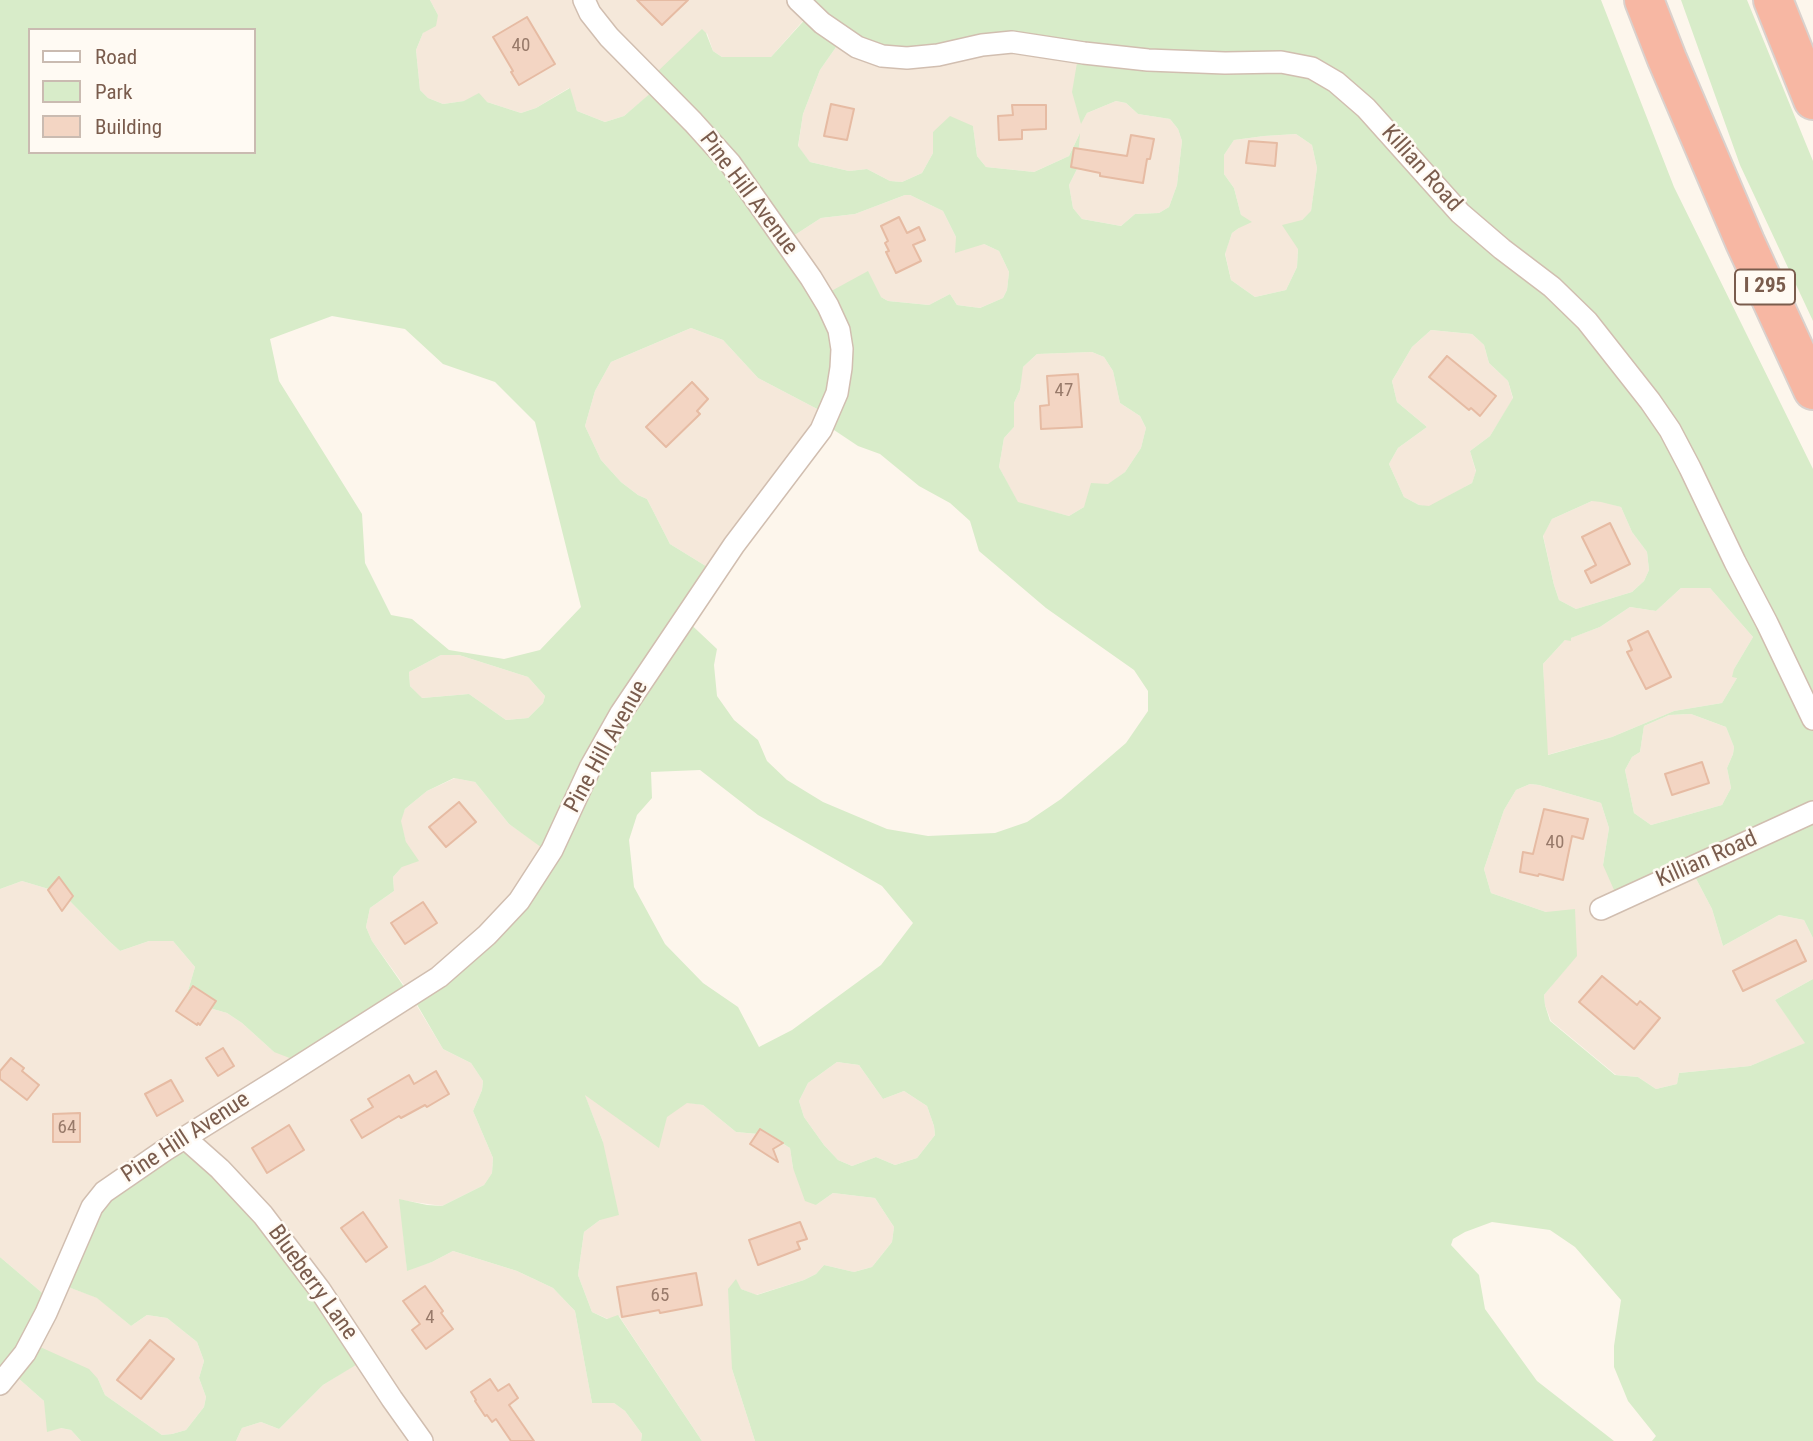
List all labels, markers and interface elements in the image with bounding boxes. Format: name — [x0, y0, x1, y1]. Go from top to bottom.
legend — [28, 28, 256, 154]
house number: 40 — [512, 35, 530, 57]
text: Road — [95, 45, 137, 69]
text: Park — [95, 80, 132, 104]
text: Building — [95, 115, 162, 139]
street label: Killian Road — [1375, 120, 1467, 218]
street label: Pine Hill Avenue — [693, 127, 803, 261]
road number: I 295 — [1735, 270, 1795, 304]
house number: 47 — [1055, 380, 1073, 402]
street label: Pine Hill Avenue — [559, 676, 655, 818]
street label: Killian Road — [1652, 826, 1762, 894]
house number: 40 — [1546, 832, 1564, 854]
street label: Pine Hill Avenue — [117, 1086, 255, 1190]
house number: 64 — [58, 1117, 76, 1139]
street label: Blueberry Lane — [261, 1220, 363, 1346]
house number: 65 — [651, 1285, 669, 1307]
house number: 4 — [425, 1307, 435, 1329]

